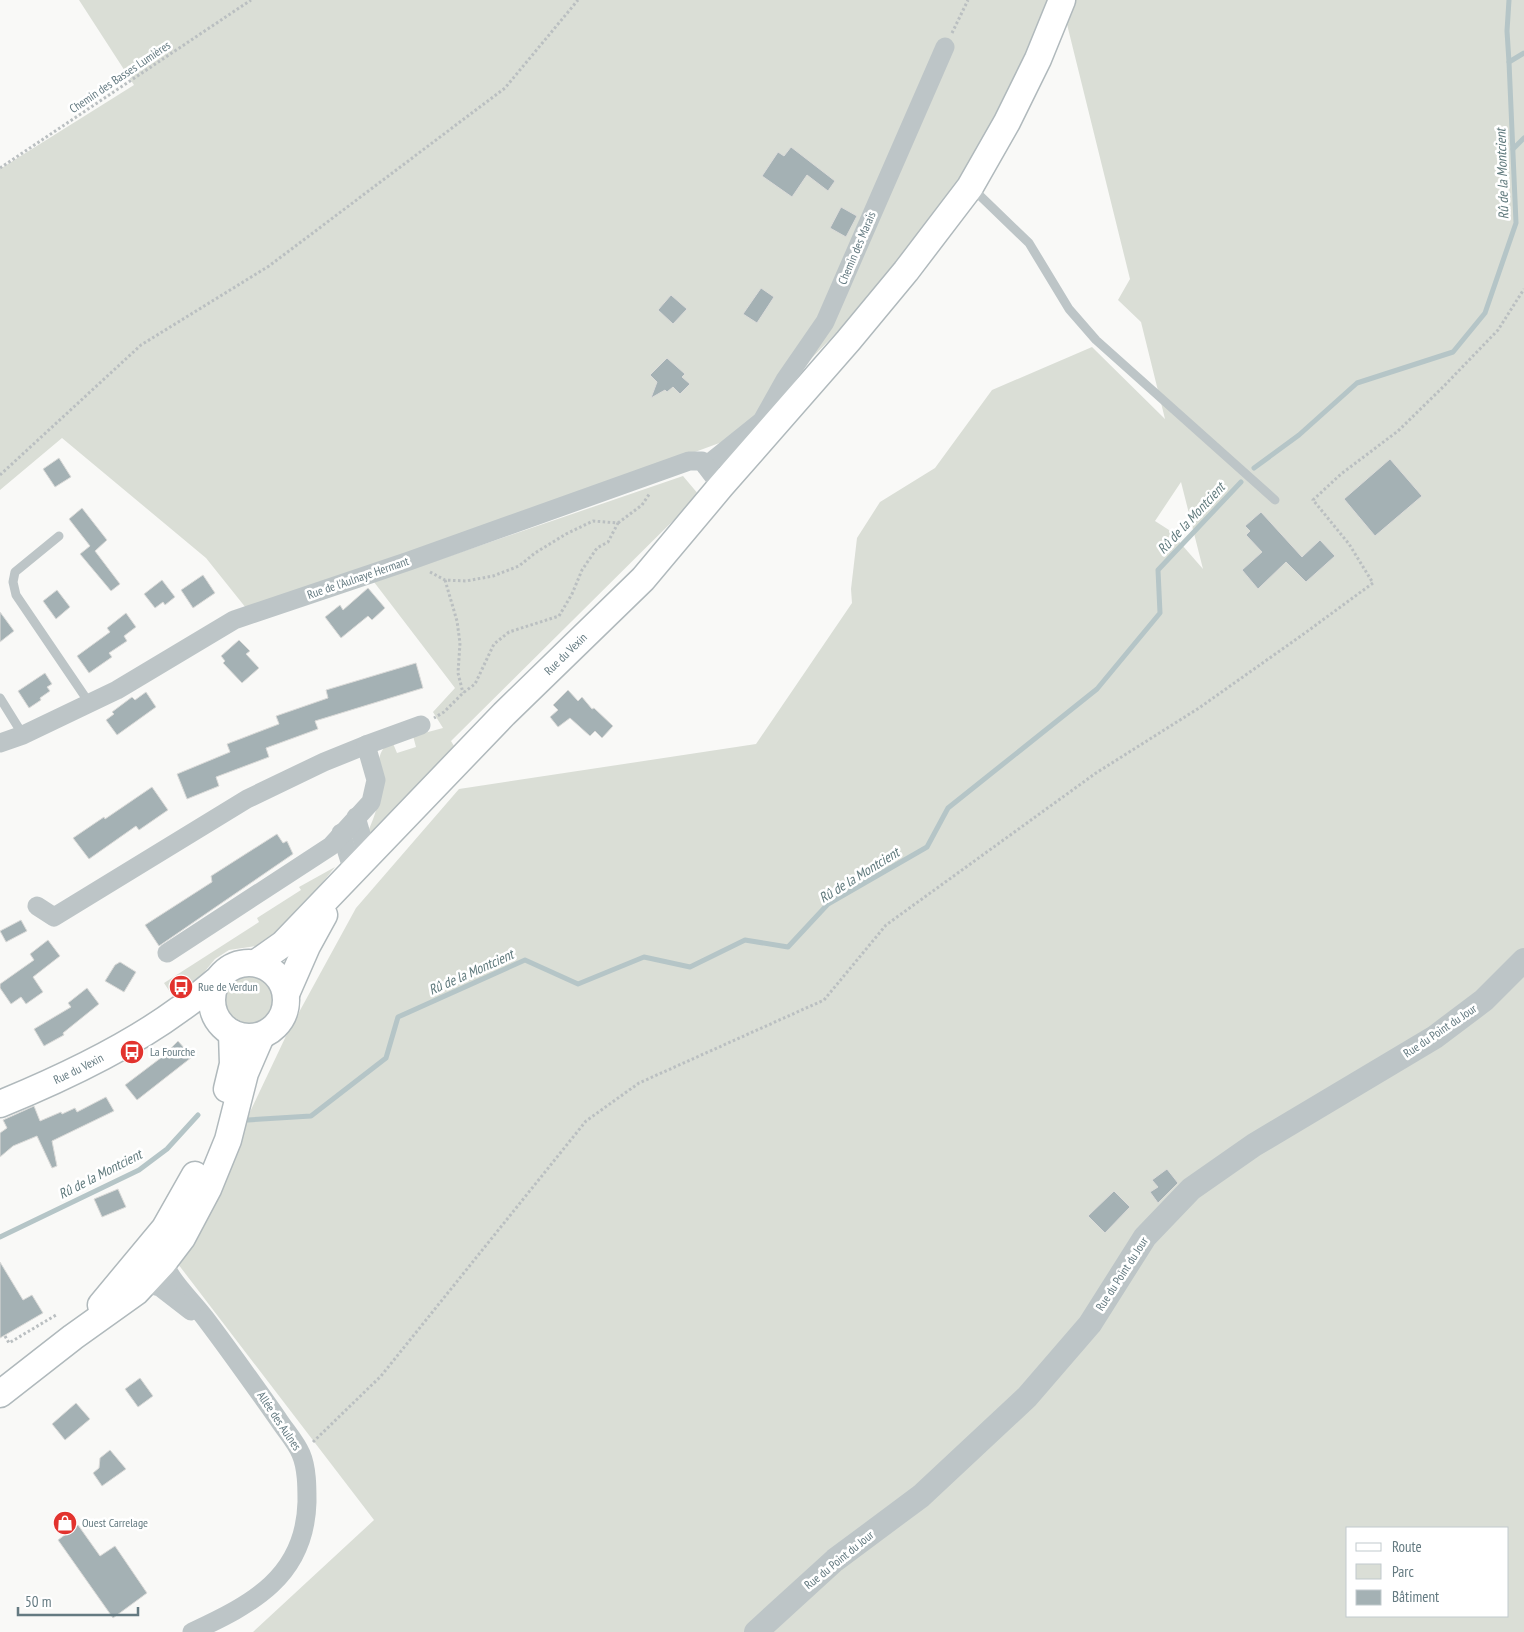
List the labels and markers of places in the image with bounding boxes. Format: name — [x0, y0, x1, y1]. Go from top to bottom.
bus stop icon: Rue de Verdun — [168, 974, 194, 1000]
place label: Rue de Verdun — [198, 979, 258, 994]
bus stop icon: La Fourche — [119, 1039, 145, 1065]
place label: La Fourche — [150, 1044, 195, 1059]
shop icon: Ouest Carrelage — [52, 1510, 78, 1536]
place label: Ouest Carrelage — [82, 1515, 148, 1530]

